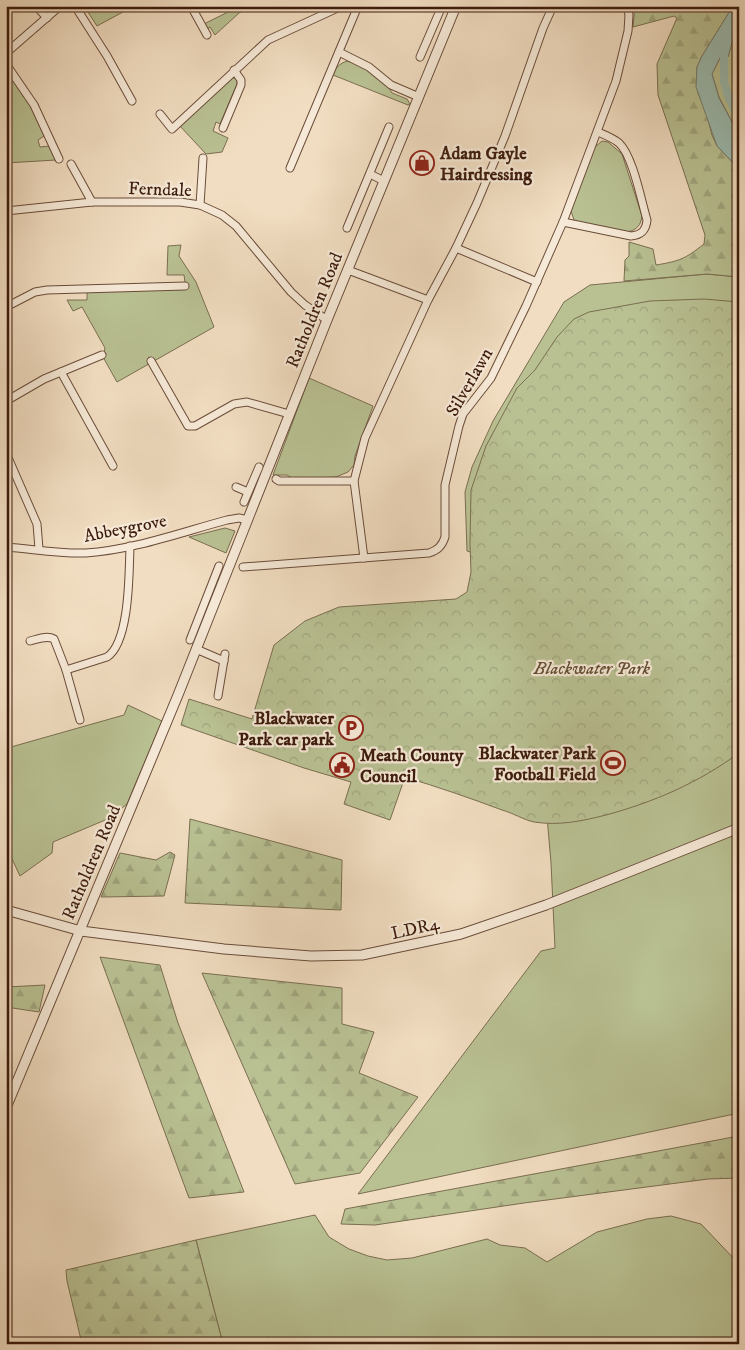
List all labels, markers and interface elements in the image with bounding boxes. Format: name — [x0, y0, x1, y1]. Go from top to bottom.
place label: Adam Gayle Hairdressing — [439, 143, 533, 186]
shop icon: Adam Gayle Hairdressing — [409, 150, 435, 176]
street label: Ferndale — [128, 178, 192, 202]
street label: Ratholdren Road — [282, 249, 348, 371]
street label: Silverlawn — [442, 344, 498, 421]
street label: Abbeygrove — [82, 510, 168, 548]
park label: Blackwater Park — [533, 658, 651, 680]
place label: Blackwater Park car park — [238, 708, 335, 751]
parking icon: Blackwater Park car park — [338, 715, 364, 741]
place label: Blackwater Park Football Field — [478, 743, 597, 786]
place label: Meath County Council — [360, 745, 464, 788]
sports icon: Blackwater Park Football Field — [600, 750, 626, 776]
public building icon: Meath County Council — [329, 752, 355, 778]
street label: Ratholdren Road — [58, 802, 126, 923]
street label: LDR4 — [389, 913, 442, 945]

